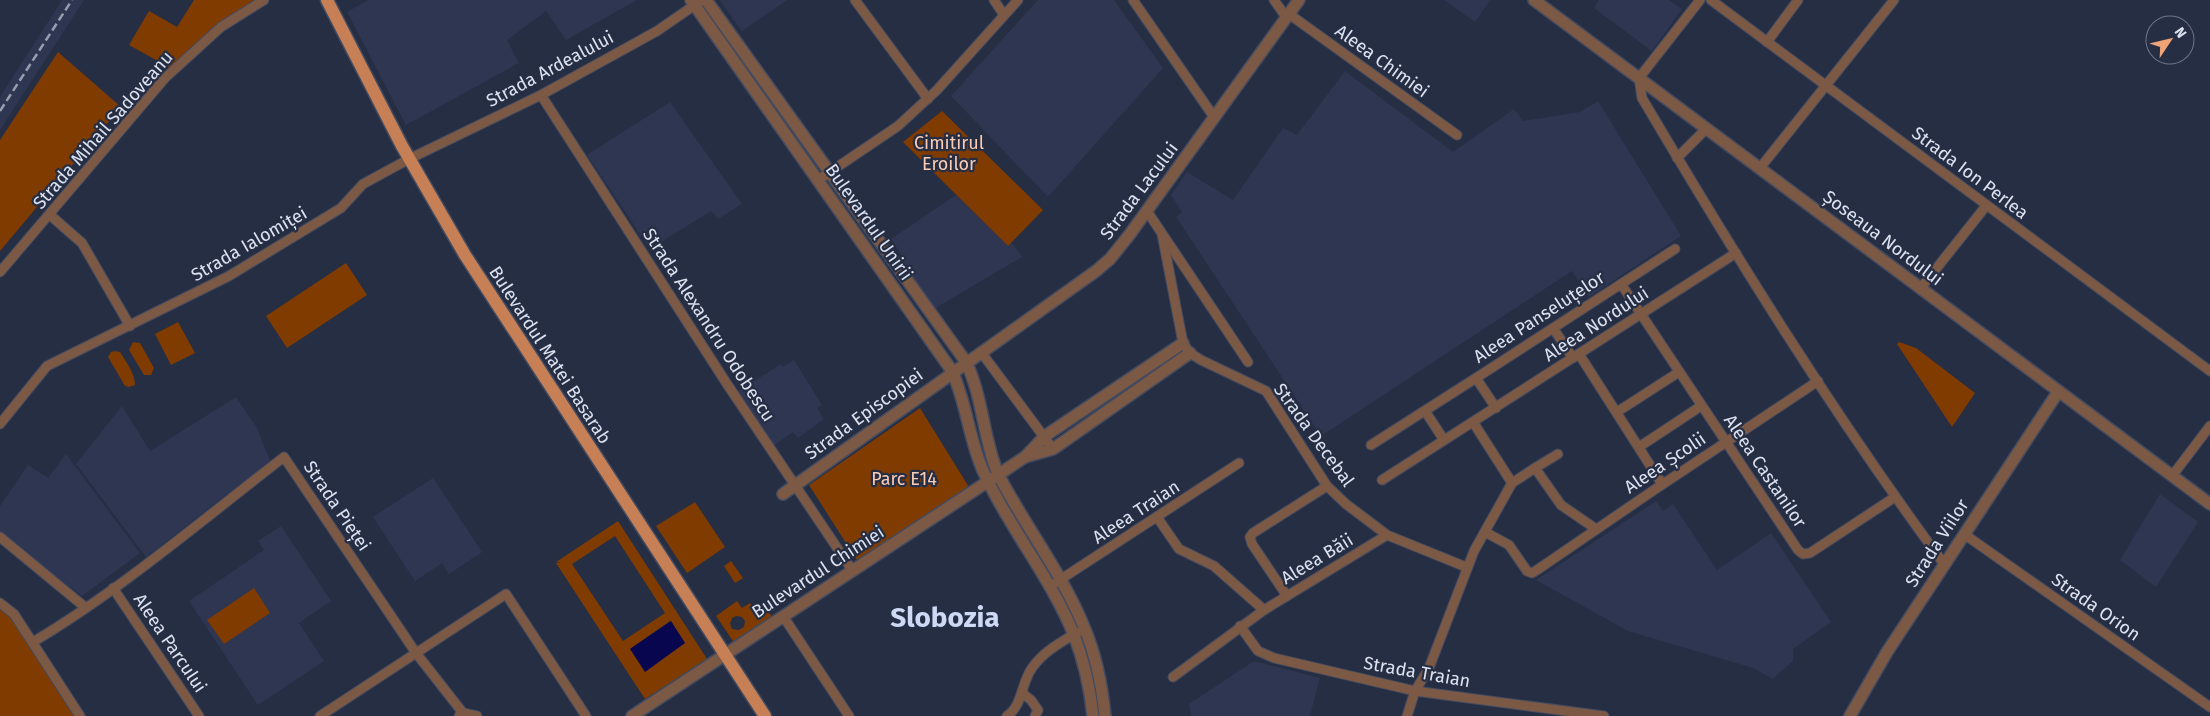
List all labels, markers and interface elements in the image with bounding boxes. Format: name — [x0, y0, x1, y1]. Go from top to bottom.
north arrow — [2145, 15, 2195, 65]
street label: Aleea Chimiei — [1331, 20, 1433, 102]
text: N — [2171, 24, 2190, 42]
street label: Strada Ardealului — [483, 26, 617, 112]
street label: Strada Mihail Sadoveanu — [28, 46, 178, 214]
street label: Strada Ion Perlea — [1907, 122, 2033, 224]
park label: Cimitirul Eroilor — [914, 132, 984, 175]
street label: Strada Lacului — [1095, 138, 1183, 244]
street label: Bulevardul Unirii — [821, 160, 917, 284]
street label: Șoseaua Nordului — [1818, 186, 1947, 291]
street label: Strada Ialomiței — [187, 202, 311, 287]
street label: Strada Alexandru Odobescu — [638, 224, 780, 426]
street label: Bulevardul Matei Basarab — [484, 262, 616, 448]
street label: Aleea Panseluțelor — [1469, 266, 1609, 368]
street label: Aleea Nordului — [1539, 282, 1653, 366]
street label: Strada Episcopiei — [801, 364, 927, 464]
street label: Strada Decebal — [1269, 379, 1359, 491]
street label: Aleea Castanilor — [1719, 410, 1811, 532]
street label: Aleea Școlii — [1620, 428, 1710, 499]
street label: Strada Pieței — [298, 457, 375, 556]
park label: Parc E14 — [871, 468, 937, 490]
street label: Aleea Traian — [1088, 476, 1184, 548]
street label: Strada Viilor — [1900, 495, 1974, 591]
street label: Bulevardul Chimiei — [748, 521, 888, 623]
street label: Aleea Băii — [1277, 529, 1357, 589]
street label: Strada Orion — [2047, 568, 2145, 646]
street label: Aleea Parcului — [129, 589, 211, 697]
district label: Slobozia — [890, 601, 1000, 634]
street label: Strada Traian — [1362, 652, 1472, 692]

